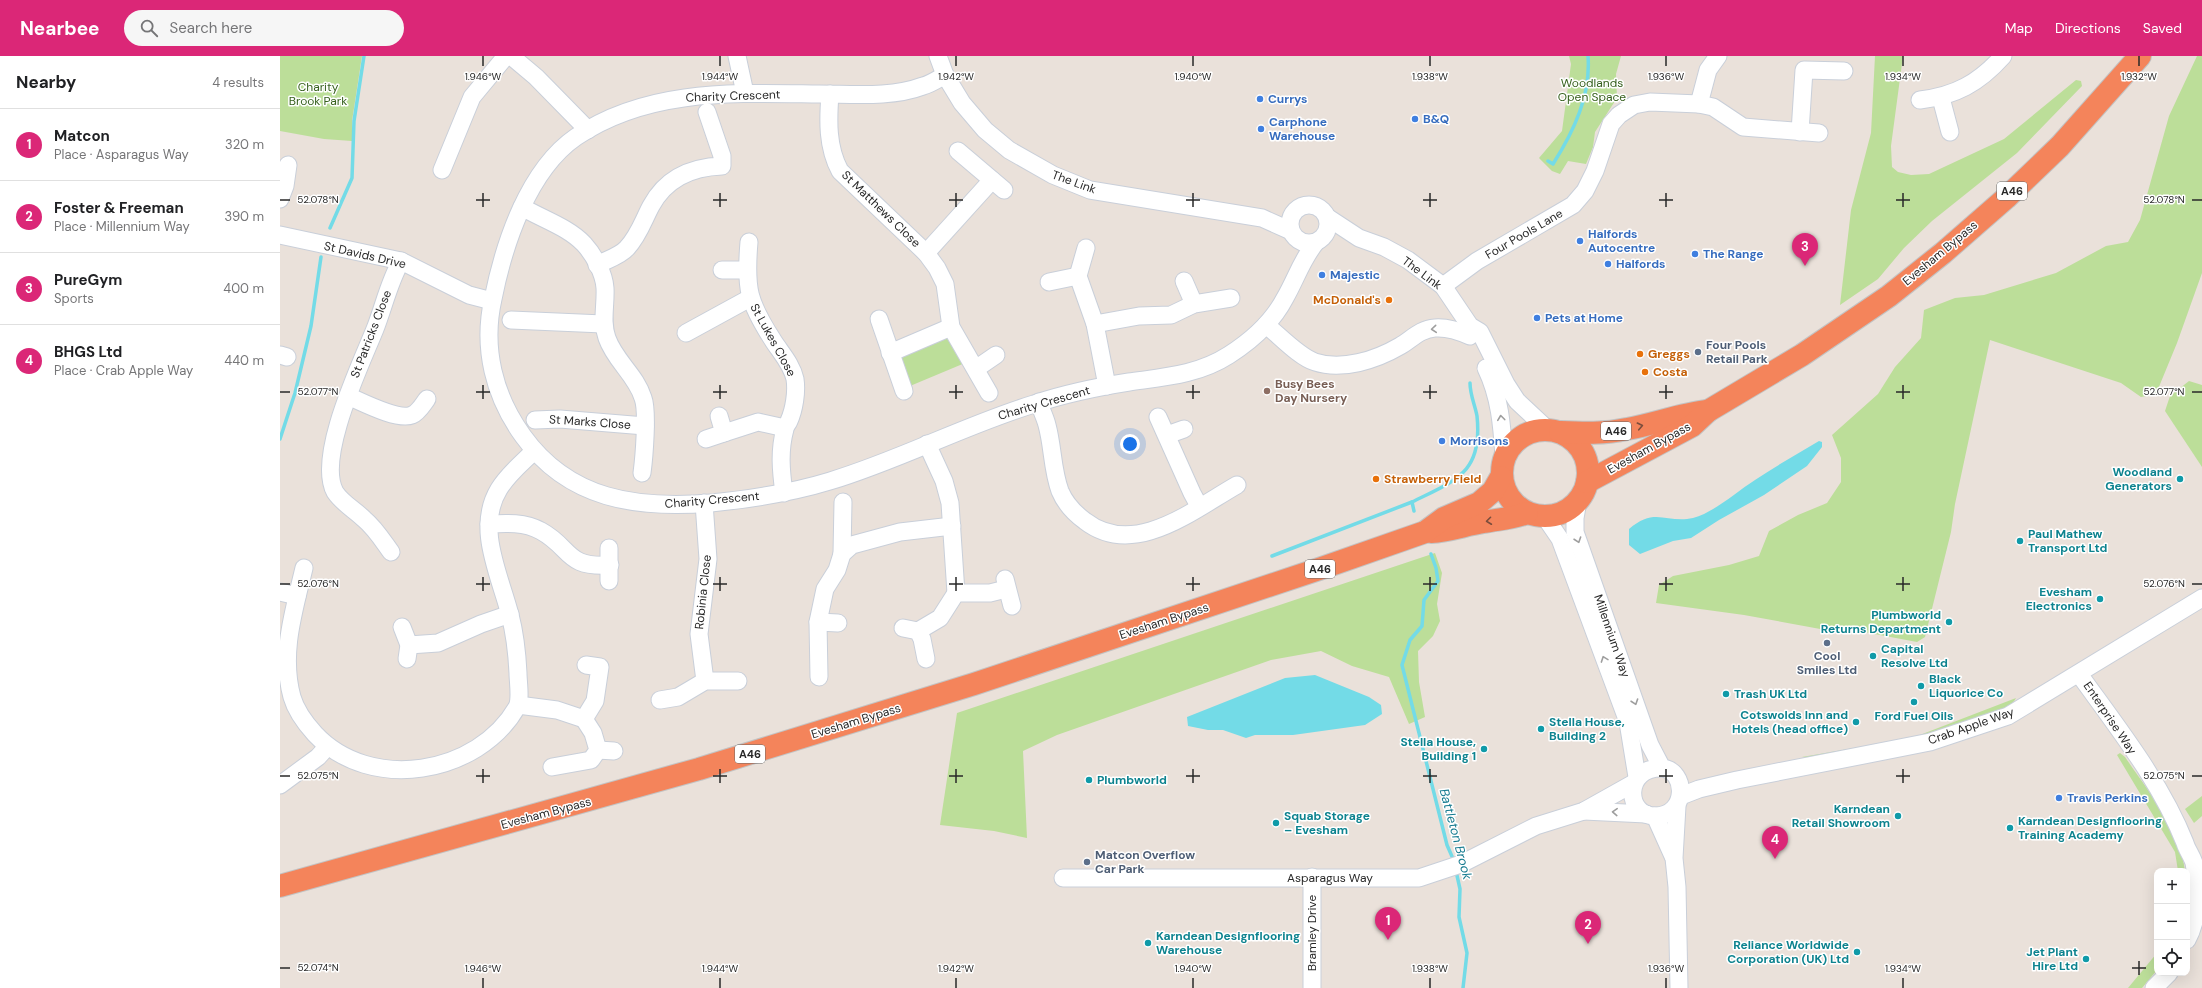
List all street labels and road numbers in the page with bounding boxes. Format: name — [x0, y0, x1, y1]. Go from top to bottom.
street label: Charity Crescent — [685, 86, 781, 106]
street label: St Matthews Close — [838, 167, 924, 251]
street label: The Link — [1050, 167, 1098, 197]
road number: A46 — [1997, 182, 2027, 200]
street label: Four Pools Lane — [1482, 205, 1566, 263]
street label: Evesham Bypass — [1899, 217, 1981, 289]
street label: St Davids Drive — [322, 238, 408, 272]
street label: The Link — [1399, 253, 1445, 293]
street label: St Patricks Close — [347, 288, 395, 380]
street label: St Lukes Close — [746, 301, 800, 379]
street label: Charity Crescent — [996, 382, 1092, 424]
street label: St Marks Close — [549, 411, 632, 433]
street label: Evesham Bypass — [1604, 418, 1694, 478]
road number: A46 — [1601, 422, 1631, 440]
street label: Charity Crescent — [664, 488, 760, 512]
street label: Robinia Close — [691, 554, 715, 630]
road number: A46 — [1305, 560, 1335, 578]
street label: Millennium Way — [1590, 592, 1634, 680]
street label: Evesham Bypass — [1117, 599, 1211, 643]
street label: Enterprise Way — [2080, 679, 2140, 758]
street label: Evesham Bypass — [809, 700, 903, 742]
street label: Crab Apple Way — [1926, 704, 2016, 748]
road number: A46 — [735, 745, 765, 763]
street label: Evesham Bypass — [499, 793, 593, 833]
street label: Asparagus Way — [1287, 870, 1373, 886]
street label: Bramley Drive — [1304, 895, 1320, 971]

